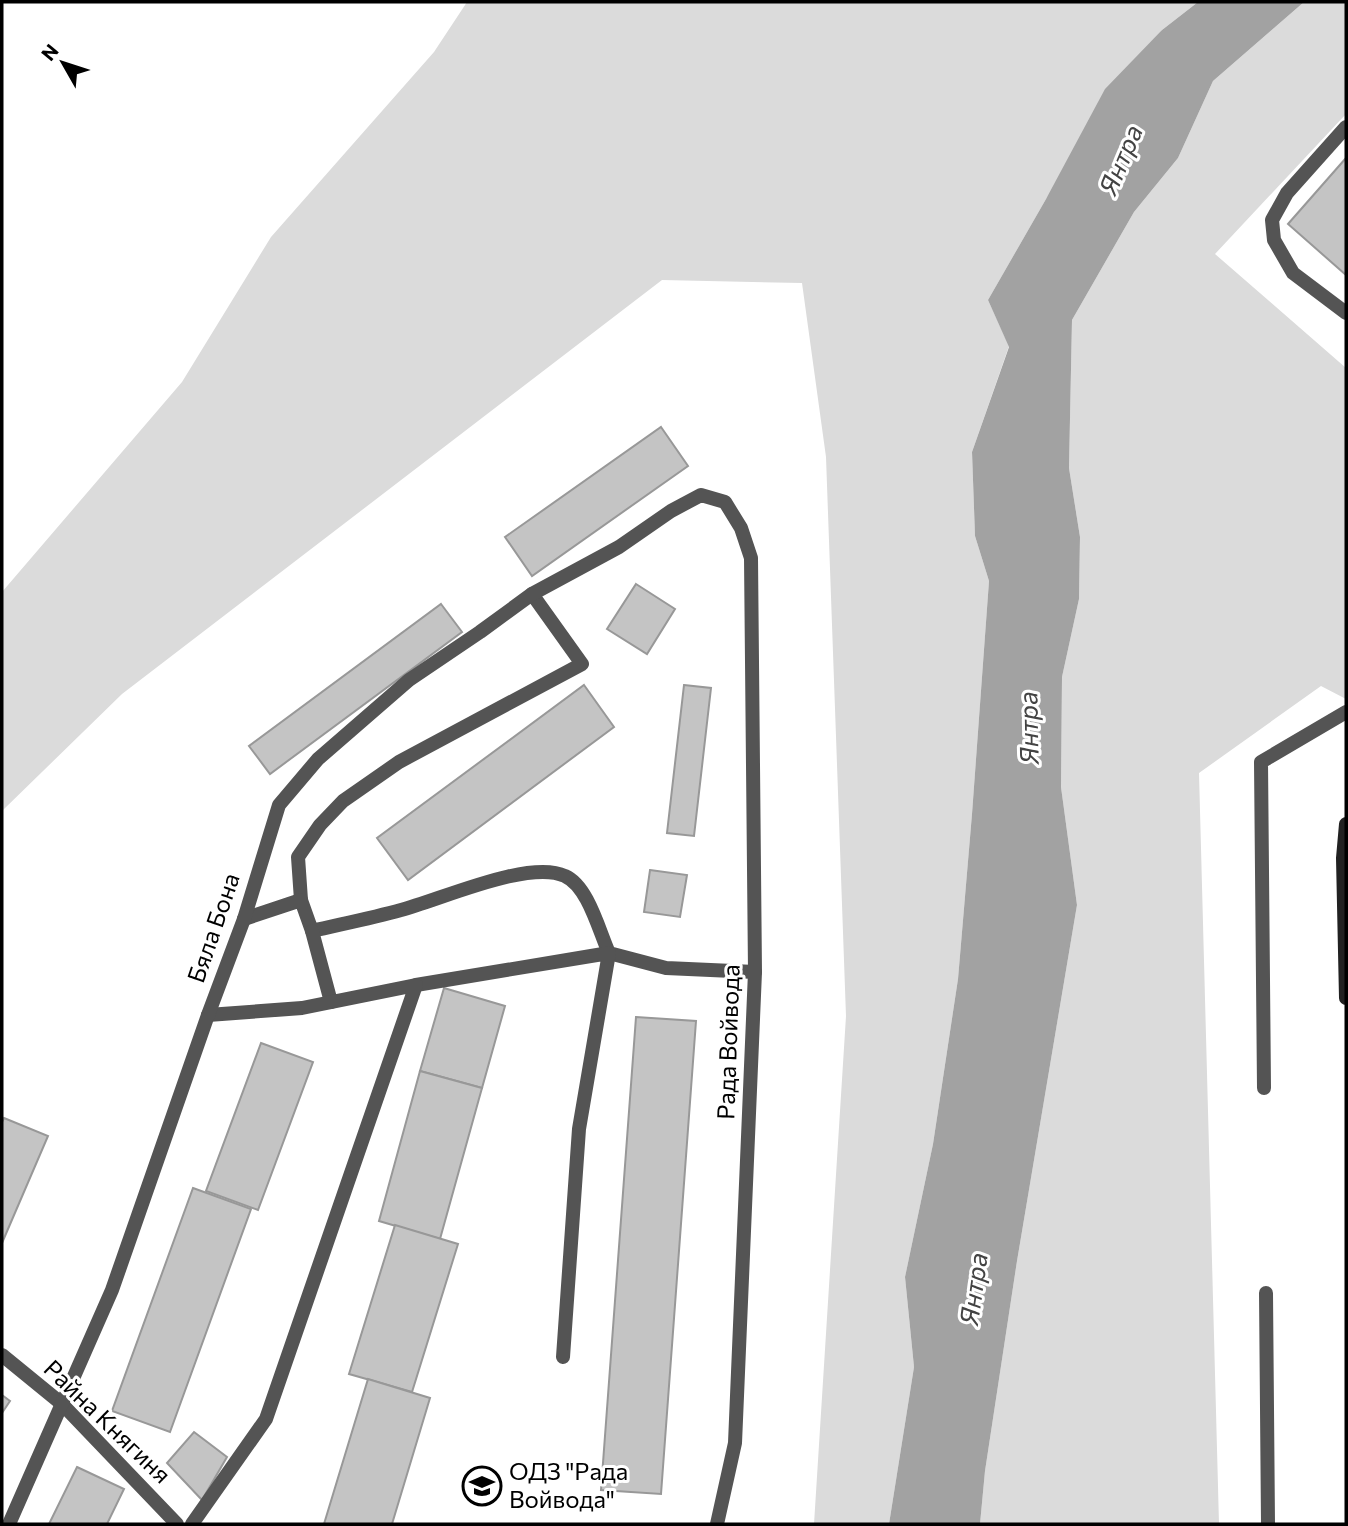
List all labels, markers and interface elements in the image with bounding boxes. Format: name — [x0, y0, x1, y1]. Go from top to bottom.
north arrow — [28, 28, 98, 98]
text: N — [36, 39, 63, 65]
water label: Янтра — [1091, 120, 1148, 200]
water label: Янтра — [1011, 691, 1044, 766]
street label: Бяла Бона — [180, 869, 245, 986]
street label: Рада Войвода — [710, 964, 745, 1120]
water label: Янтра — [952, 1250, 993, 1328]
street label: Райна Княгиня — [39, 1353, 177, 1489]
place label: ОДЗ "Рада Войвода" — [509, 1456, 628, 1513]
school or university icon: ОДЗ "Рада Войвода" — [461, 1465, 503, 1507]

